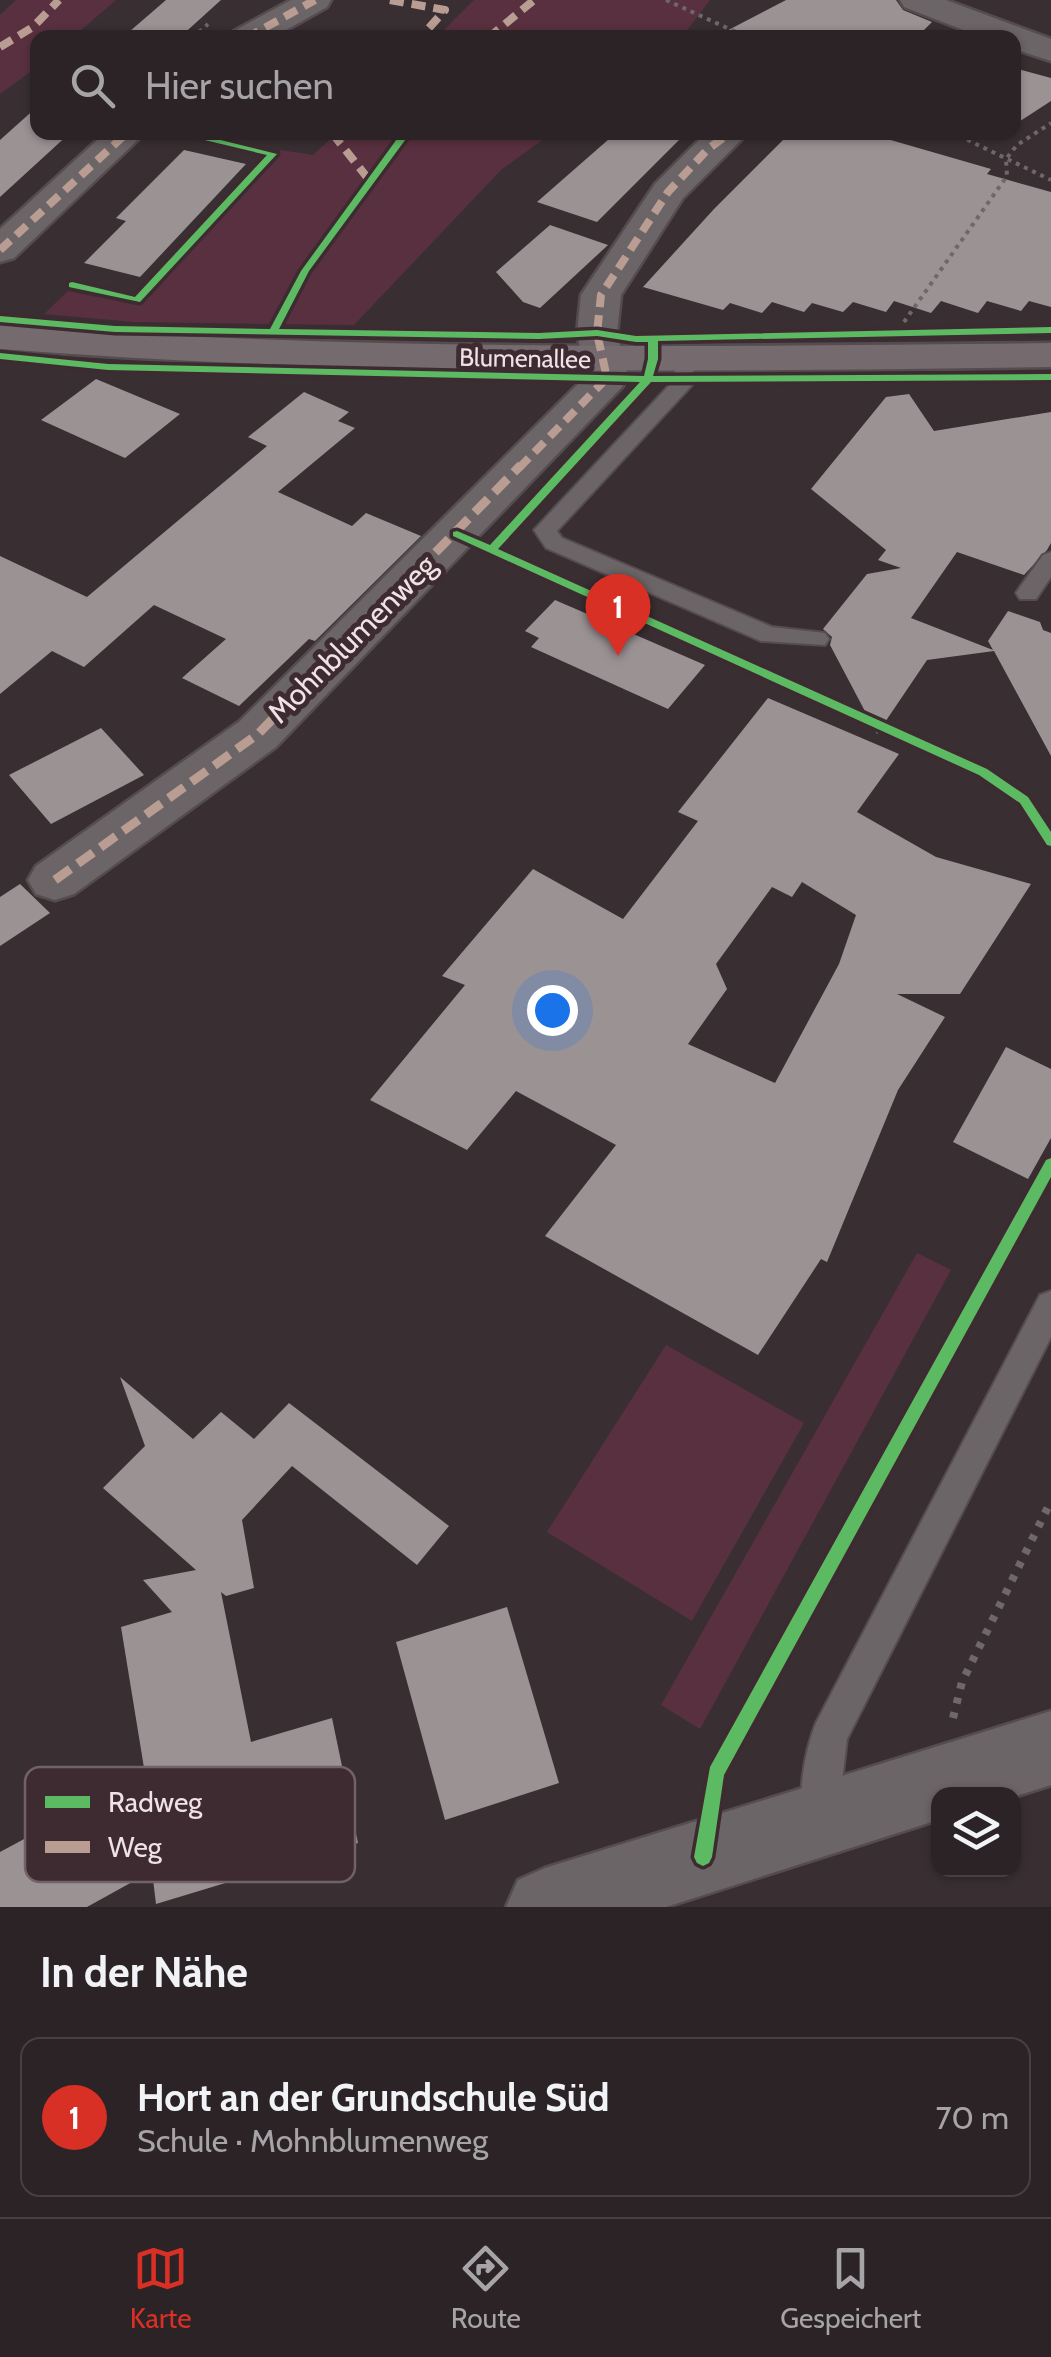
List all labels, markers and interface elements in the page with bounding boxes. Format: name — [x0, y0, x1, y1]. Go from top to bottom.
search box — [30, 30, 1021, 140]
icon: search — [65, 58, 120, 113]
text: Hier suchen — [145, 62, 334, 109]
street label: Blumenallee — [459, 342, 591, 374]
street label: Mohnblumenweg — [260, 546, 444, 731]
pin: 1 — [586, 574, 650, 656]
your location — [527, 985, 578, 1036]
legend — [25, 1767, 355, 1882]
text: Radweg — [108, 1785, 203, 1819]
map controls — [931, 1787, 1021, 1877]
button: layers — [931, 1787, 1021, 1877]
text: Weg — [108, 1830, 163, 1864]
text: In der Nähe — [40, 1946, 248, 1998]
text: Hort an der Grundschule Süd — [137, 2074, 610, 2121]
text: 1 — [69, 2098, 80, 2137]
text: 70 m — [936, 2098, 1009, 2137]
text: Schule · Mohnblumenweg — [137, 2121, 488, 2160]
tab: Karte — [130, 2241, 191, 2335]
tab: Route — [451, 2241, 521, 2335]
tab: Gespeichert — [780, 2241, 921, 2335]

